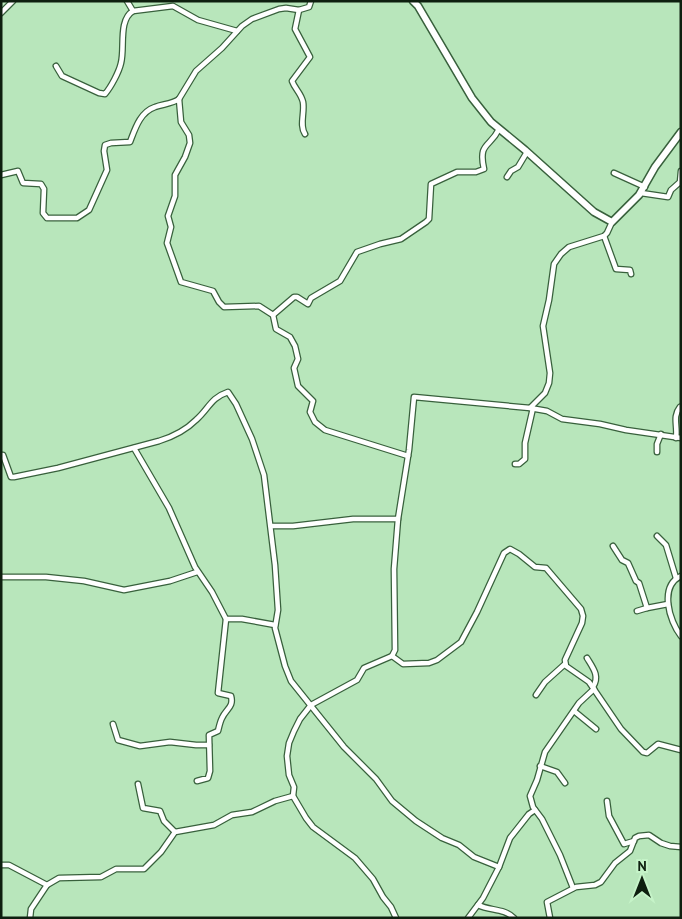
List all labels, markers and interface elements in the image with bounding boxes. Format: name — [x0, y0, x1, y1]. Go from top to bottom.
north arrow — [617, 854, 667, 904]
text: N — [637, 857, 647, 875]

